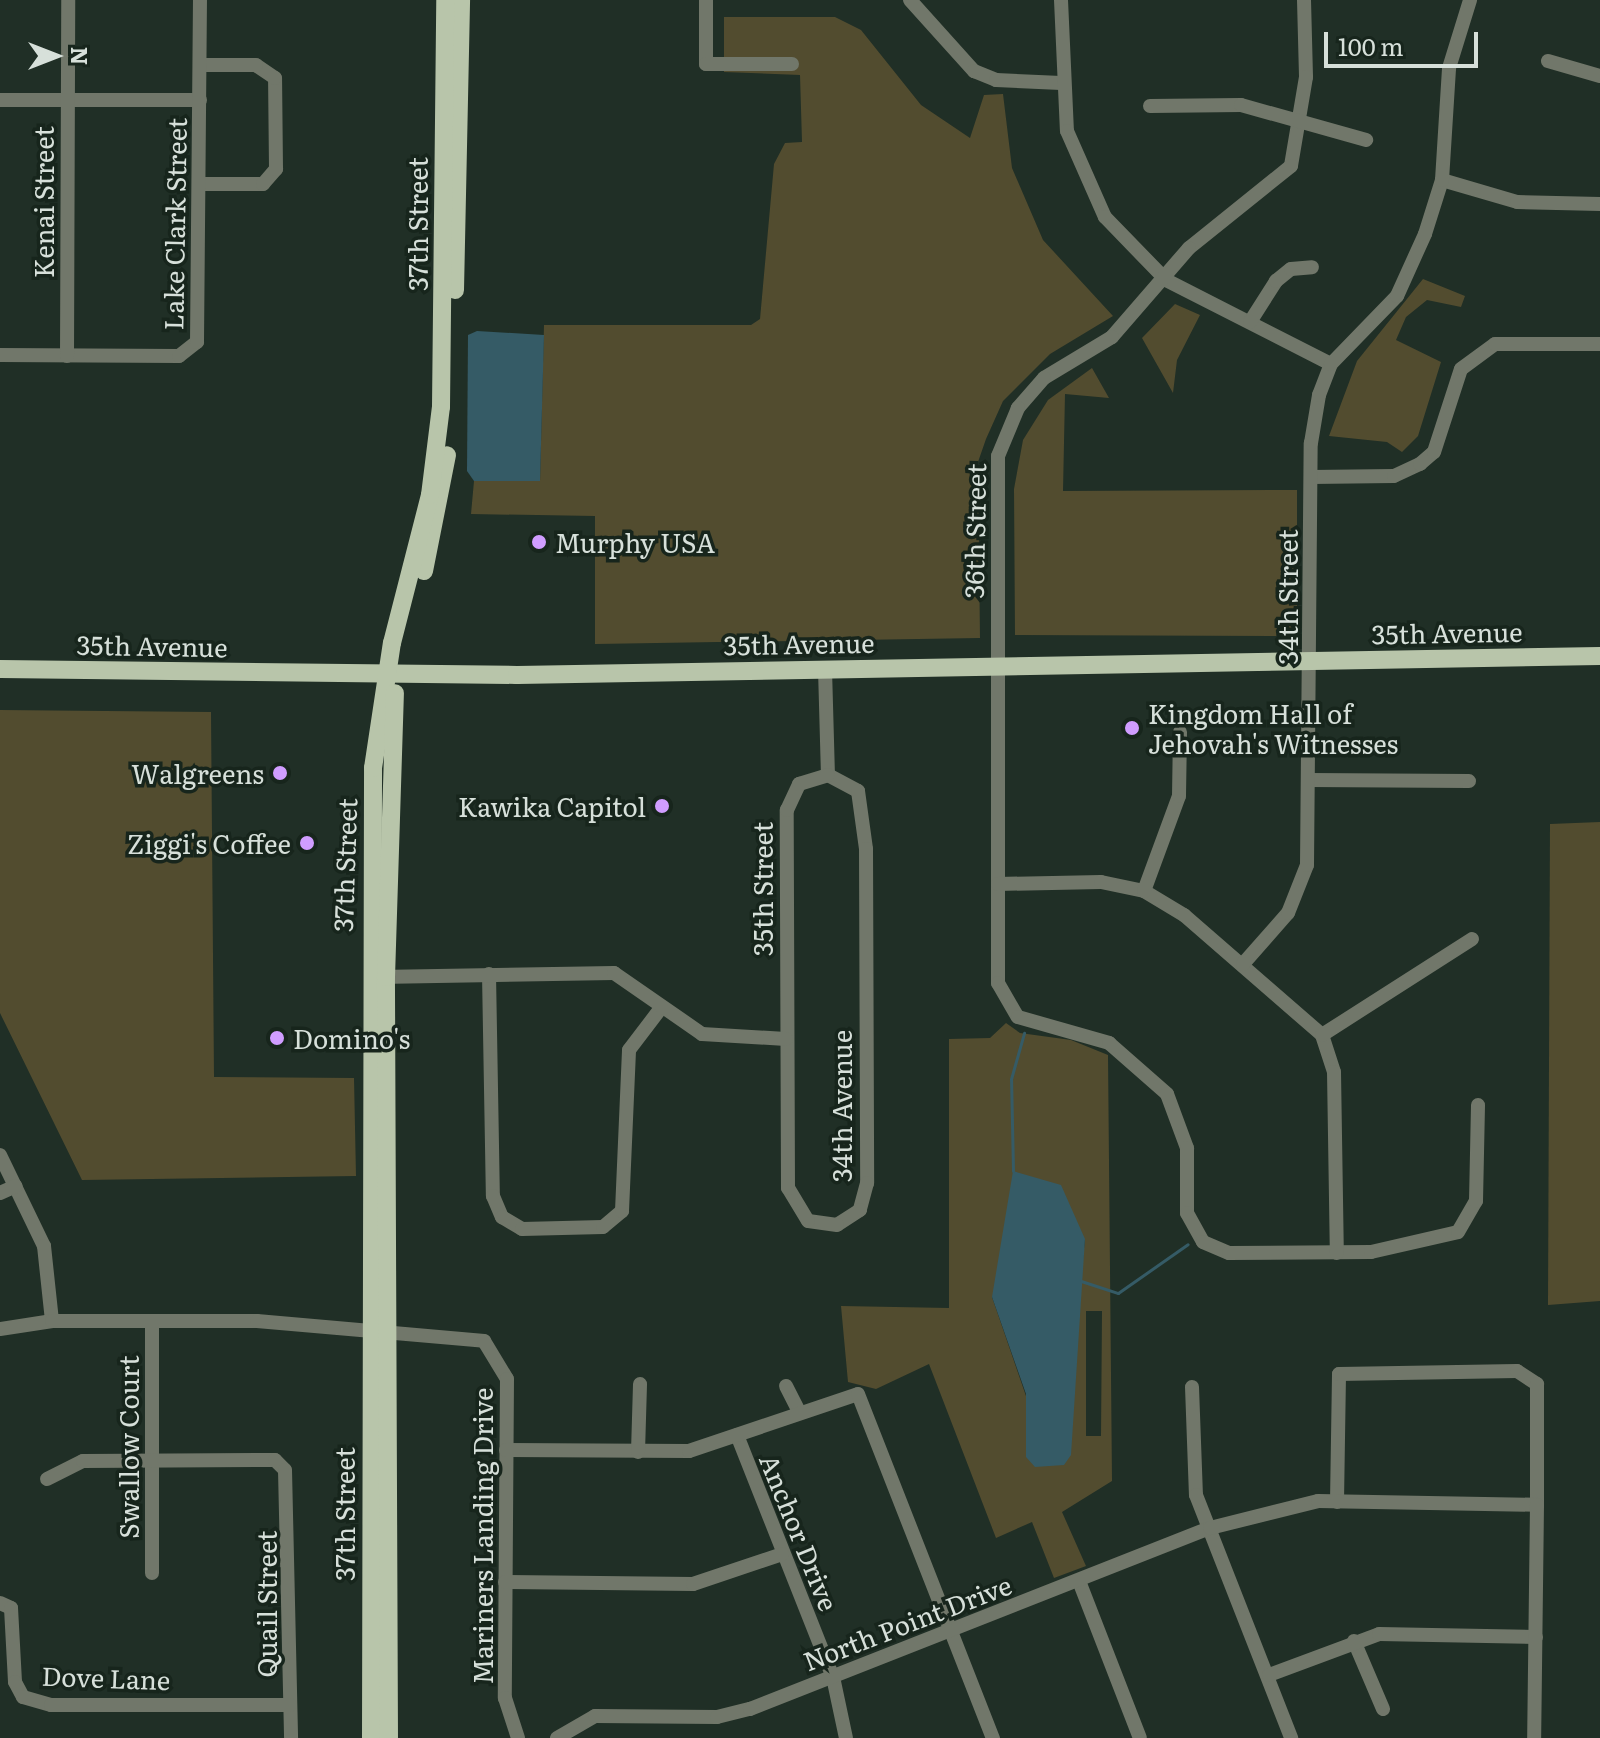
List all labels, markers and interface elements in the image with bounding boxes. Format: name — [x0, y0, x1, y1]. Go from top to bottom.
north arrow — [16, 16, 96, 96]
scale bar — [1328, 16, 1482, 66]
text: 100 m — [1338, 28, 1404, 63]
text: N — [64, 47, 97, 65]
street label: Lake Clark Street — [157, 118, 191, 330]
street label: Kenai Street — [27, 126, 59, 278]
street label: 37th Street — [401, 157, 433, 291]
street label: 36th Street — [957, 463, 991, 599]
place label: Murphy USA — [555, 526, 715, 558]
street label: 34th Street — [1271, 529, 1303, 665]
marker: Murphy USA — [530, 533, 548, 551]
street label: 35th Avenue — [1371, 615, 1523, 649]
street label: 35th Avenue — [723, 626, 875, 660]
street label: 35th Avenue — [76, 628, 228, 662]
place label: Kingdom Hall of Jehovah's Witnesses — [1148, 697, 1398, 758]
marker: Kingdom Hall of Jehovah's Witnesses — [1123, 719, 1141, 737]
place label: Walgreens — [131, 757, 264, 789]
marker: Walgreens — [271, 764, 289, 782]
place label: Kawika Capitol — [458, 790, 646, 822]
marker: Kawika Capitol — [653, 797, 671, 815]
street label: 37th Street — [326, 798, 362, 932]
street label: 35th Street — [746, 822, 778, 956]
place label: Ziggi's Coffee — [127, 827, 291, 859]
marker: Ziggi's Coffee — [298, 834, 316, 852]
place label: Domino's — [293, 1022, 410, 1054]
marker: Domino's — [268, 1029, 286, 1047]
street label: 34th Avenue — [825, 1030, 857, 1182]
street label: Swallow Court — [112, 1355, 144, 1539]
street label: Mariners Landing Drive — [466, 1388, 498, 1684]
street label: 37th Street — [328, 1447, 360, 1581]
street label: Anchor Drive — [754, 1449, 846, 1615]
street label: Quail Street — [250, 1530, 282, 1678]
street label: North Point Drive — [798, 1568, 1016, 1676]
street label: Dove Lane — [41, 1659, 171, 1695]

